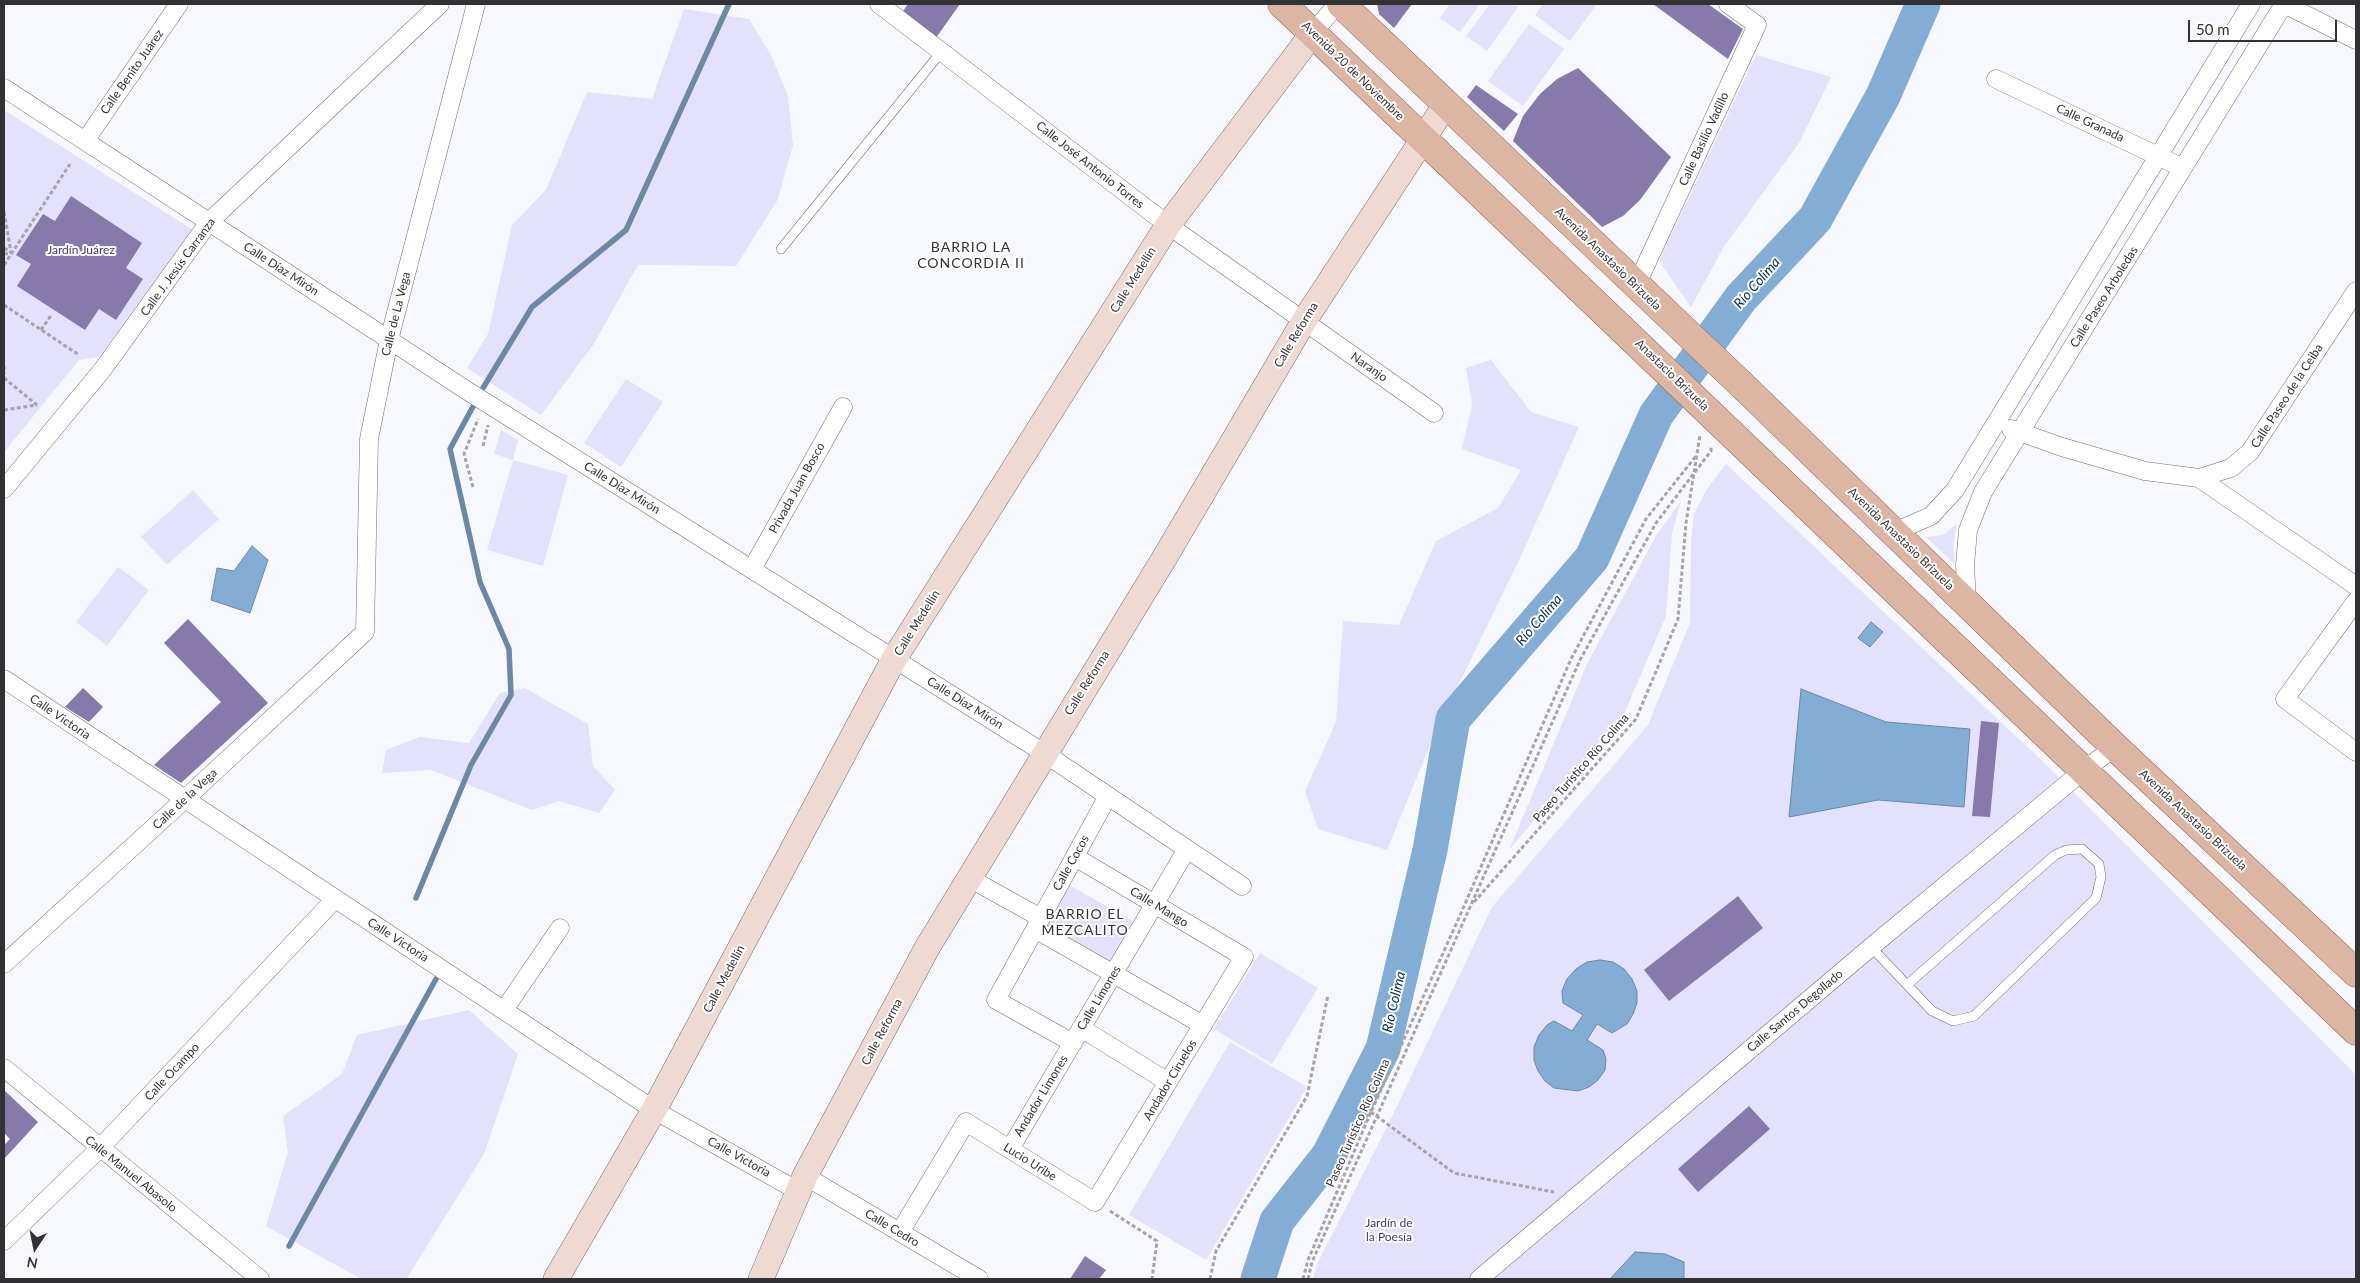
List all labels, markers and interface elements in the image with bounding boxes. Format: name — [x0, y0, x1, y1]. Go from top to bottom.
scale bar — [2190, 10, 2339, 42]
street label: Avenida 20 de Noviembre — [1299, 18, 1407, 124]
text: 50 m — [2196, 20, 2230, 38]
street label: Calle Benito Juárez — [97, 27, 167, 117]
street label: Calle Basilio Vadillo — [1676, 90, 1732, 188]
street label: Calle Granada — [2054, 101, 2126, 145]
street label: Calle José Antonio Torres — [1033, 118, 1147, 212]
street label: Avenida Anastasio Brizuela — [1552, 205, 1664, 313]
street label: Calle J. Jesús Carranza — [138, 215, 218, 319]
street label: Calle Díaz Mirón — [241, 239, 321, 299]
district label: BARRIO LA CONCORDIA II — [916, 239, 1026, 272]
park label: Jardín Juárez — [47, 243, 115, 257]
street label: Calle Paseo Arboledas — [2067, 244, 2141, 350]
street label: Calle Medellín — [1107, 245, 1159, 315]
water label: Río Colima — [1730, 254, 1784, 312]
street label: Calle de La Vega — [379, 270, 413, 358]
street label: Calle Reforma — [1271, 300, 1321, 370]
street label: Anastacio Brizuela — [1632, 336, 1712, 414]
street label: Calle Paseo de la Ceiba — [2248, 341, 2326, 451]
street label: Naranjo — [1348, 349, 1390, 385]
street label: Privada Juan Bosco — [766, 440, 828, 536]
street label: Calle Díaz Mirón — [581, 459, 663, 517]
street label: Avenida Anastasio Brizuela — [1845, 485, 1957, 593]
street label: Calle Medellín — [891, 588, 943, 658]
water label: Río Colima — [1512, 591, 1566, 649]
street label: Calle Reforma — [1061, 648, 1113, 718]
street label: Calle Díaz Mirón — [924, 674, 1006, 732]
street label: Calle Victoria — [27, 691, 93, 743]
street label: Paseo Turístico Río Colima — [1530, 711, 1632, 825]
street label: Calle de la Vega — [150, 765, 220, 833]
street label: Avenida Anastasio Brizuela — [2136, 766, 2250, 874]
street label: Calle Cocos — [1050, 833, 1092, 893]
street label: Calle Mango — [1127, 884, 1191, 930]
district label: BARRIO EL MEZCALITO — [1040, 906, 1130, 939]
street label: Calle Victoria — [365, 915, 431, 965]
street label: Calle Medellín — [700, 943, 748, 1015]
street label: Calle Limones — [1074, 963, 1124, 1033]
street label: Calle Santos Degollado — [1744, 967, 1846, 1055]
water label: Río Colima — [1379, 970, 1409, 1034]
street label: Calle Reforma — [858, 996, 906, 1068]
street label: Andador Ciruelos — [1140, 1037, 1200, 1123]
street label: Calle Ocampo — [142, 1040, 202, 1104]
street label: Andador Limones — [1011, 1053, 1071, 1139]
street label: Paseo Turístico Río Colima — [1323, 1057, 1393, 1189]
street label: Calle Manuel Abasolo — [82, 1133, 180, 1215]
street label: Calle Victoria — [705, 1134, 773, 1180]
street label: Lucio Uribe — [1001, 1140, 1059, 1184]
street label: Calle Cedro — [862, 1206, 922, 1250]
park label: Jardín de la Poesía — [1365, 1216, 1413, 1244]
north arrow — [10, 1223, 60, 1273]
text: N — [25, 1254, 39, 1273]

